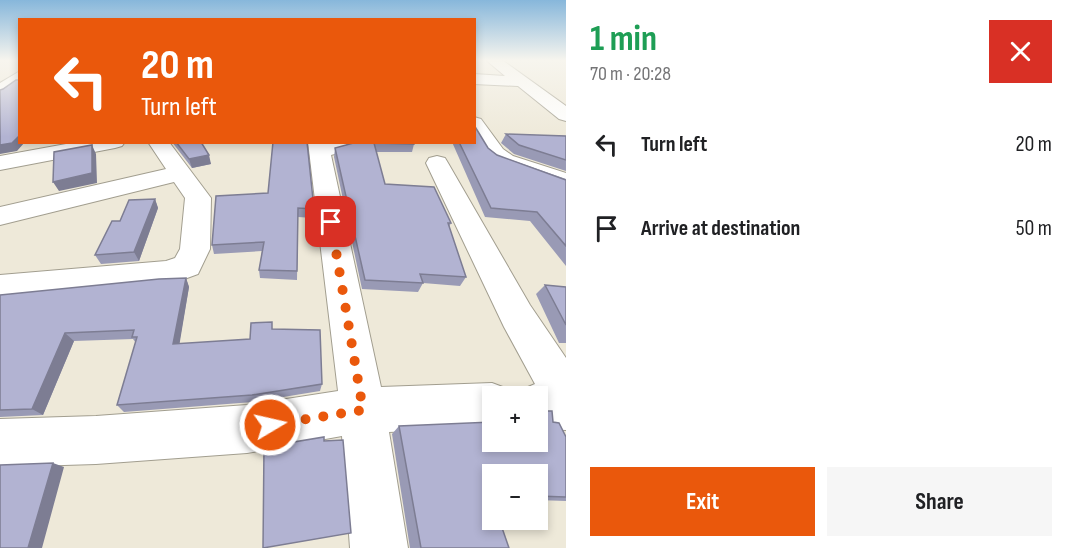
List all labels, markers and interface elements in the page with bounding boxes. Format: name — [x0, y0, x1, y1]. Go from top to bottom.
text: 1 min — [590, 18, 657, 61]
button: close — [989, 20, 1052, 83]
text: 20 m — [141, 40, 214, 91]
icon: left — [42, 42, 120, 120]
text: 70 m · 20:28 — [590, 62, 671, 86]
text: Turn left — [141, 91, 217, 123]
icon: left — [590, 128, 623, 161]
text: Turn left — [641, 131, 707, 158]
text: 20 m — [1016, 131, 1052, 158]
pin — [305, 196, 356, 247]
icon: arrive — [314, 205, 347, 238]
icon: arrive — [590, 212, 623, 245]
text: Arrive at destination — [641, 215, 800, 242]
text: 50 m — [1016, 215, 1052, 242]
map controls — [482, 386, 548, 530]
button: + — [482, 386, 548, 452]
position arrow — [238, 393, 302, 457]
button: − — [482, 464, 548, 530]
button: Exit — [590, 467, 815, 536]
button: Share — [827, 467, 1052, 536]

